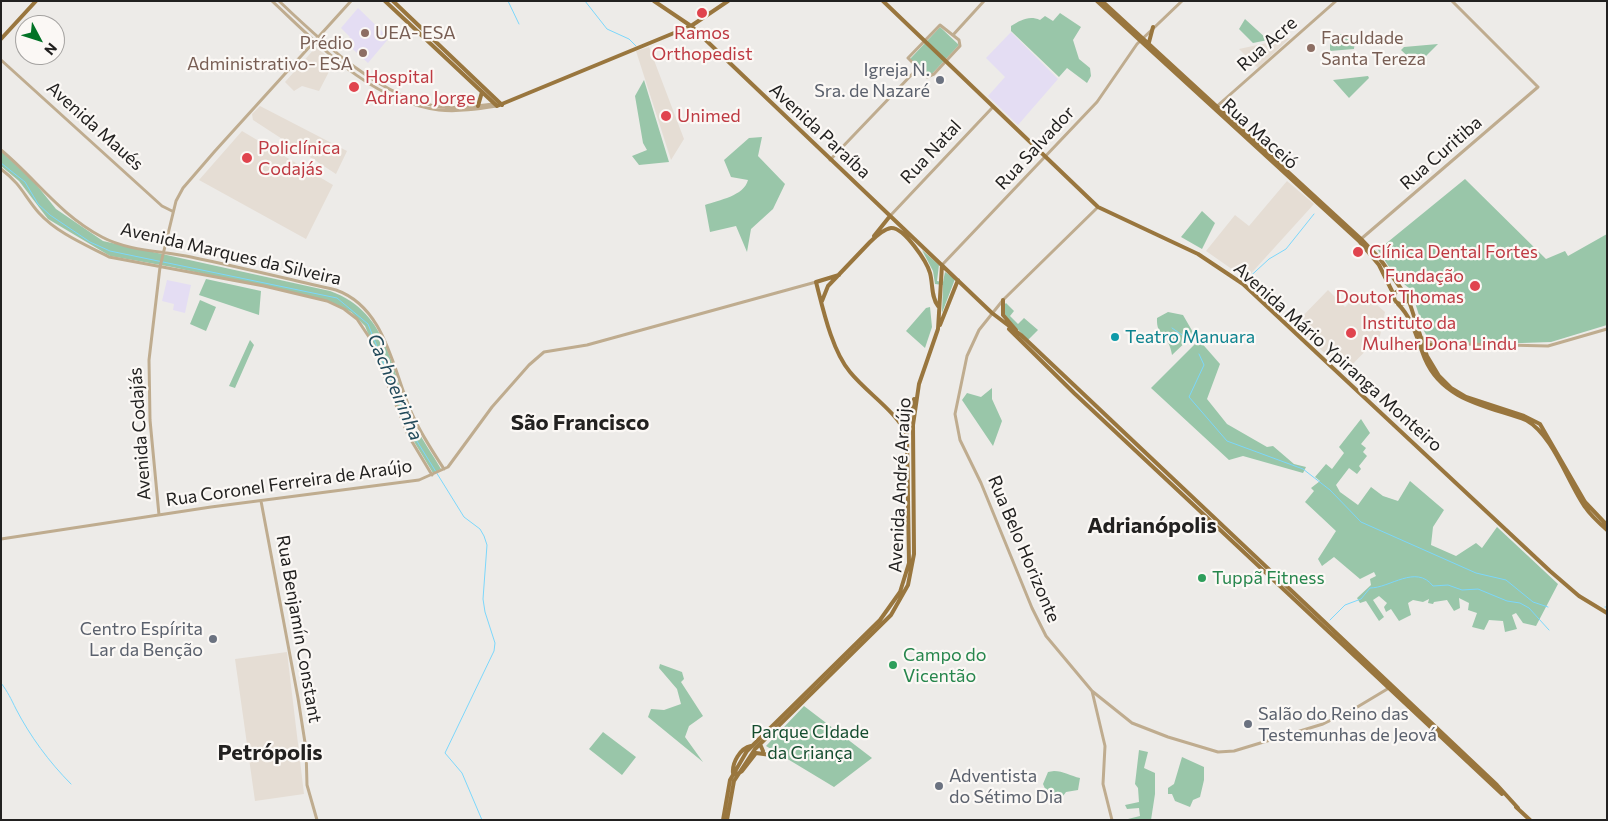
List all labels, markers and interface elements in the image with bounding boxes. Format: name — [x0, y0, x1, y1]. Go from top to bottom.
marker: Ramos Orthopedist — [695, 6, 709, 20]
street label: Rua Acre — [1233, 12, 1301, 76]
north arrow — [15, 15, 65, 65]
place label: UEA- ESA — [375, 22, 456, 44]
place label: Ramos Orthopedist — [651, 22, 753, 64]
marker: UEA- ESA — [359, 27, 371, 39]
place label: Faculdade Santa Tereza — [1321, 27, 1426, 70]
place label: Prédio Administrativo- ESA — [187, 32, 353, 74]
text: N — [41, 40, 61, 59]
marker: Faculdade Santa Tereza — [1305, 42, 1317, 54]
marker: Prédio Administrativo- ESA — [357, 47, 369, 59]
place label: Igreja N. Sra. de Nazaré — [814, 59, 930, 102]
place label: Hospital Adriano Jorge — [365, 66, 475, 108]
marker: Igreja N. Sra. de Nazaré — [934, 74, 946, 86]
street label: Avenida Maués — [42, 77, 148, 175]
street label: Avenida Paraíba — [765, 79, 875, 183]
marker: Hospital Adriano Jorge — [347, 80, 361, 94]
street label: Rua Maceió — [1217, 94, 1303, 174]
street label: Rua Salvador — [991, 102, 1079, 194]
place label: Unimed — [677, 105, 741, 127]
marker: Unimed — [659, 109, 673, 123]
street label: Rua Curitiba — [1396, 112, 1486, 194]
street label: Rua Natal — [896, 116, 966, 188]
place label: Policlínica Codajás — [258, 137, 340, 180]
marker: Policlínica Codajás — [240, 151, 254, 165]
street label: Avenida Marques da Silveira — [119, 218, 343, 290]
place label: Clínica Dental Fortes — [1369, 241, 1538, 263]
marker: Clínica Dental Fortes — [1351, 245, 1365, 259]
street label: Avenida Mário Ypiranga Monteiro — [1229, 258, 1447, 456]
place label: Fundação Doutor Thomas — [1335, 265, 1464, 308]
marker: Fundação Doutor Thomas — [1468, 279, 1482, 293]
place label: Instituto da Mulher Dona Lindu — [1362, 312, 1517, 354]
place label: Teatro Manuara — [1125, 326, 1255, 348]
marker: Instituto da Mulher Dona Lindu — [1344, 326, 1358, 340]
water label: Cachoeirinha — [362, 330, 428, 444]
marker: Teatro Manuara — [1109, 331, 1121, 343]
street label: Avenida Codajás — [125, 367, 155, 501]
street label: Avenida André Araújo — [885, 397, 915, 573]
district label: São Francisco — [511, 410, 649, 436]
street label: Rua Coronel Ferreira de Araújo — [164, 455, 414, 511]
street label: Rua Belo Horizonte — [983, 472, 1065, 626]
district label: Adrianópolis — [1087, 513, 1217, 539]
street label: Rua Benjamín Constant — [272, 533, 326, 725]
place label: Tuppã Fitness — [1212, 567, 1325, 589]
marker: Tuppã Fitness — [1196, 572, 1208, 584]
place label: Centro Espírita Lar da Benção — [80, 618, 203, 660]
marker: Centro Espírita Lar da Benção — [207, 633, 219, 645]
place label: Campo do Vicentão — [903, 644, 986, 686]
marker: Campo do Vicentão — [887, 659, 899, 671]
place label: Salão do Reino das Testemunhas de Jeová — [1258, 703, 1437, 746]
marker: Salão do Reino das Testemunhas de Jeová — [1242, 718, 1254, 730]
park label: Parque CIdade da Criança — [751, 721, 869, 764]
district label: Petrópolis — [217, 740, 323, 766]
place label: Adventista do Sétimo Dia — [949, 765, 1063, 808]
marker: Adventista do Sétimo Dia — [933, 780, 945, 792]

